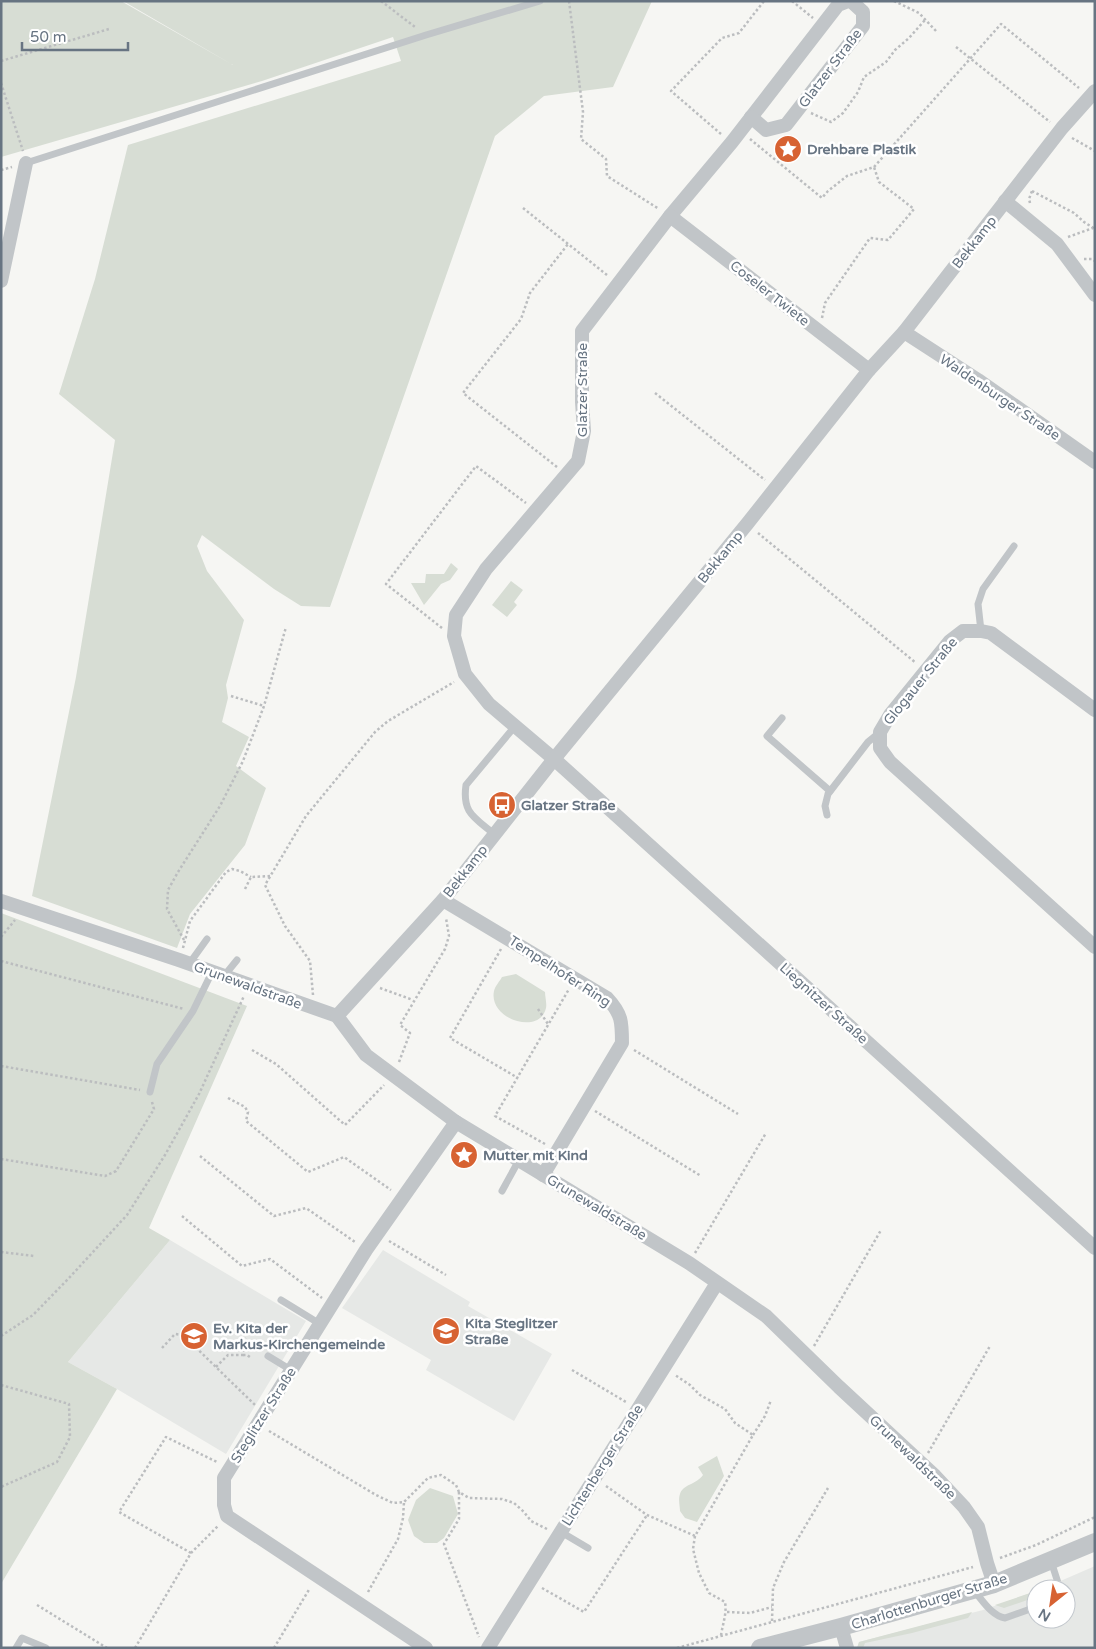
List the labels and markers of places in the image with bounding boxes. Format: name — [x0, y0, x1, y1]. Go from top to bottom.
place icon: Drehbare Plastik — [773, 134, 803, 164]
place label: Drehbare Plastik — [807, 141, 917, 158]
bus stop icon: Glatzer Straße — [487, 790, 517, 820]
place label: Glatzer Straße — [521, 797, 615, 814]
place icon: Mutter mit Kind — [449, 1140, 479, 1170]
place label: Mutter mit Kind — [483, 1147, 588, 1164]
place label: Kita Steglitzer Straße — [465, 1315, 558, 1348]
school or university icon: Kita Steglitzer Straße — [431, 1316, 461, 1346]
place label: Ev. Kita der Markus-Kirchengemeinde — [213, 1320, 385, 1353]
school or university icon: Ev. Kita der Markus-Kirchengemeinde — [179, 1321, 209, 1351]

